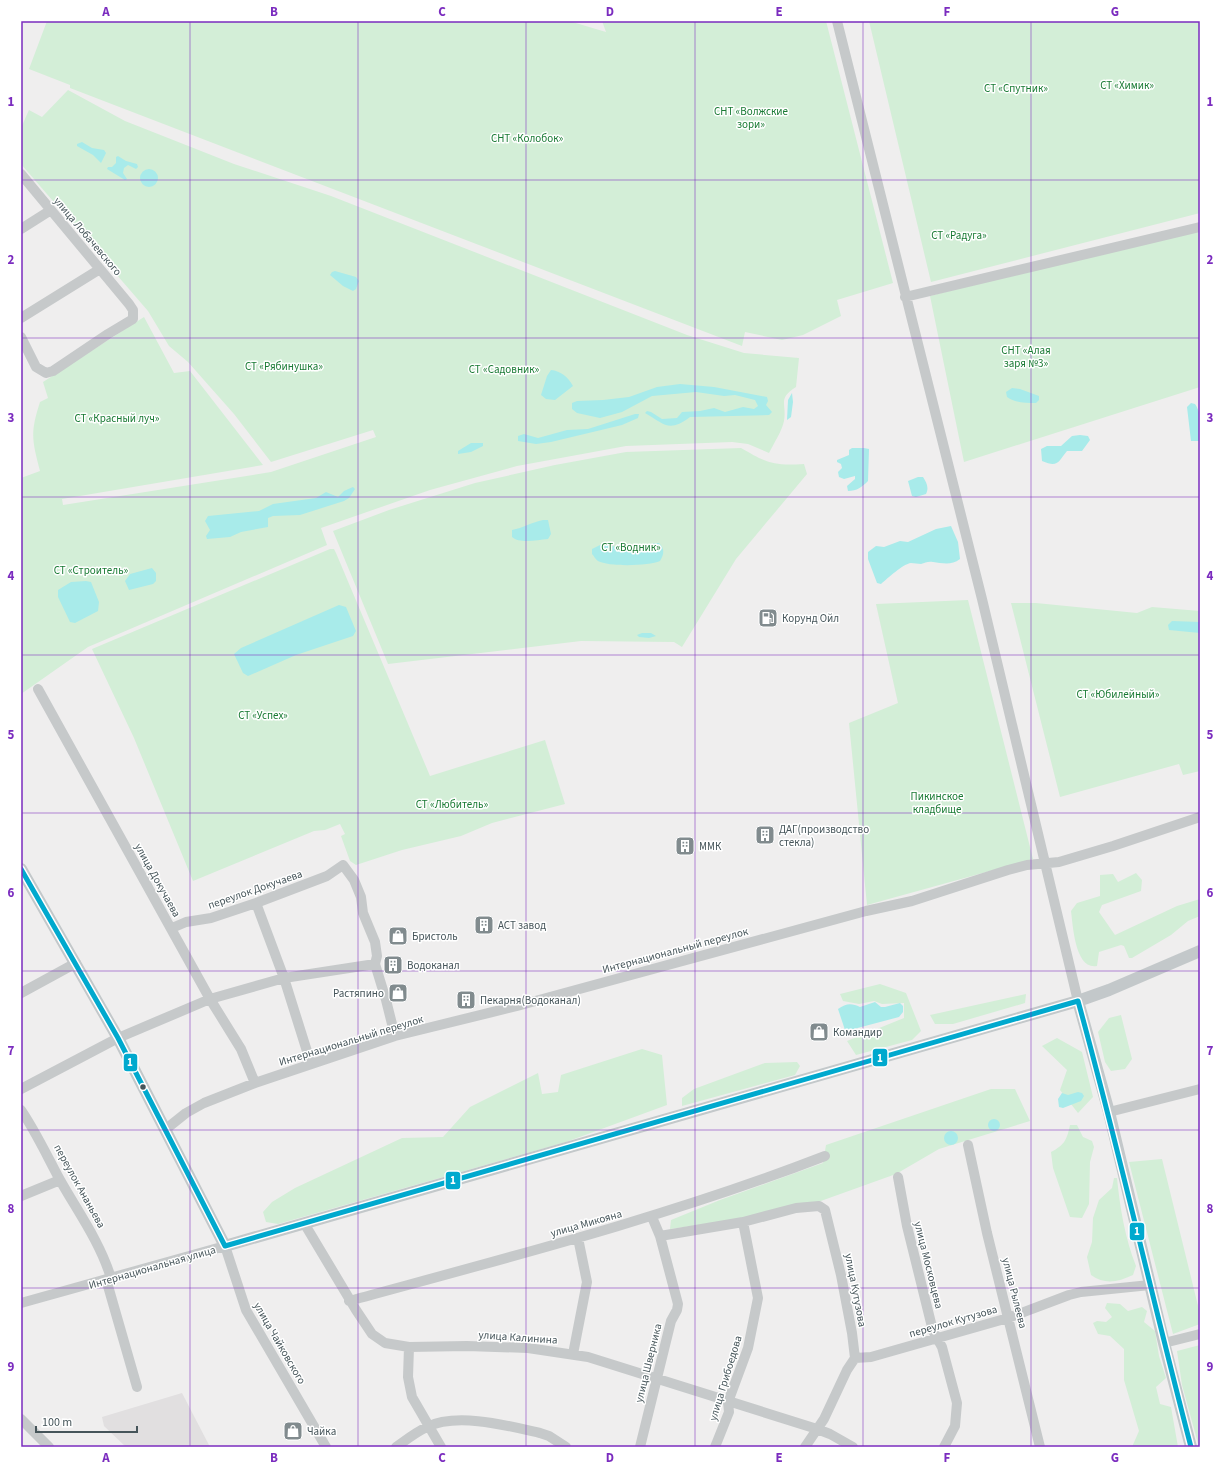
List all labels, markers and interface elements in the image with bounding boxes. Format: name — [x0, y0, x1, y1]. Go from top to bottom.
text: A — [101, 3, 110, 21]
text: B — [270, 3, 278, 21]
text: C — [438, 3, 446, 21]
text: D — [606, 3, 614, 21]
text: E — [775, 3, 783, 21]
text: F — [944, 3, 951, 21]
text: G — [1111, 3, 1119, 21]
park label: СТ «Химик» — [1100, 78, 1154, 93]
park label: СТ «Спутник» — [984, 81, 1048, 96]
text: 1 — [8, 93, 15, 111]
text: 1 — [1207, 93, 1214, 111]
park label: СНТ «Волжские зори» — [714, 104, 789, 132]
park label: СНТ «Колобок» — [491, 131, 563, 146]
street label: улица Лобачевского — [50, 194, 125, 279]
park label: СТ «Радуга» — [931, 228, 987, 243]
text: 2 — [8, 251, 15, 269]
text: 2 — [1207, 251, 1214, 269]
park label: СНТ «Алая заря №3» — [1001, 343, 1051, 371]
park label: СТ «Рябинушка» — [245, 359, 323, 374]
park label: СТ «Садовник» — [469, 362, 540, 377]
text: 3 — [8, 409, 15, 427]
text: 3 — [1207, 409, 1214, 427]
park label: СТ «Красный луч» — [74, 411, 160, 426]
park label: СТ «Водник» — [601, 540, 661, 555]
park label: СТ «Строитель» — [54, 563, 129, 578]
text: 4 — [8, 567, 15, 585]
text: 4 — [1207, 567, 1214, 585]
fuel station icon: Корунд Ойл — [757, 607, 779, 629]
place label: Корунд Ойл — [782, 611, 839, 626]
park label: СТ «Юбилейный» — [1076, 687, 1160, 702]
park label: СТ «Успех» — [238, 708, 288, 723]
text: 5 — [8, 726, 15, 744]
text: 5 — [1207, 726, 1214, 744]
park label: Пикинское кладбище — [911, 789, 964, 817]
park label: СТ «Любитель» — [416, 797, 489, 812]
place label: ДАГ(производство стекла) — [779, 822, 869, 850]
building icon: ДАГ(производство стекла) — [754, 824, 776, 846]
building icon: ММК — [674, 835, 696, 857]
place label: ММК — [699, 839, 722, 854]
street label: улица Докучаева — [131, 841, 184, 920]
street label: переулок Докучаева — [206, 866, 304, 913]
text: 6 — [8, 884, 15, 902]
text: 6 — [1207, 884, 1214, 902]
building icon: АСТ завод — [473, 914, 495, 936]
place label: АСТ завод — [498, 918, 546, 933]
street label: Интернациональный переулок — [601, 924, 750, 977]
shop icon: Бристоль — [387, 925, 409, 947]
place label: Бристоль — [412, 929, 458, 944]
building icon: Водоканал — [382, 954, 404, 976]
place label: Водоканал — [407, 958, 460, 973]
shop icon: Растяпино — [387, 982, 409, 1004]
place label: Растяпино — [333, 986, 384, 1001]
building icon: Пекарня(Водоканал) — [455, 989, 477, 1011]
place label: Пекарня(Водоканал) — [480, 993, 581, 1008]
street label: Интернациональный переулок — [277, 1011, 426, 1070]
shop icon: Командир — [808, 1021, 830, 1043]
place label: Командир — [833, 1025, 882, 1040]
text: 7 — [8, 1042, 15, 1060]
text: 7 — [1207, 1042, 1214, 1060]
line badge: 1 — [872, 1048, 888, 1067]
text: 1 — [877, 1051, 883, 1066]
line badge: 1 — [123, 1053, 138, 1072]
text: 1 — [127, 1055, 133, 1070]
unlabelled marker — [138, 1082, 148, 1092]
street label: переулок Ананьева — [50, 1142, 109, 1231]
line badge: 1 — [445, 1171, 461, 1190]
text: 1 — [450, 1173, 456, 1188]
text: 8 — [8, 1200, 15, 1218]
text: 8 — [1207, 1200, 1214, 1218]
street label: улица Микояна — [549, 1206, 624, 1241]
street label: улица Московцева — [910, 1220, 947, 1310]
line badge: 1 — [1129, 1222, 1145, 1241]
text: 1 — [1134, 1224, 1140, 1239]
street label: Интернациональная улица — [87, 1242, 217, 1293]
street label: улица Кутузова — [841, 1252, 870, 1328]
street label: улица Рылеева — [998, 1256, 1031, 1330]
street label: улица Чайковского — [250, 1299, 309, 1387]
street label: переулок Кутузова — [907, 1302, 999, 1341]
street label: улица Шверника — [631, 1322, 666, 1404]
street label: улица Калинина — [478, 1327, 558, 1348]
street label: улица Грибоедова — [705, 1334, 746, 1423]
text: 9 — [8, 1358, 15, 1376]
text: 9 — [1207, 1358, 1214, 1376]
scale bar — [36, 1408, 137, 1434]
text: 100 m — [42, 1414, 72, 1431]
shop icon: Чайка — [282, 1420, 304, 1442]
place label: Чайка — [307, 1424, 336, 1439]
text: A — [101, 1449, 110, 1467]
text: B — [270, 1449, 278, 1467]
text: C — [438, 1449, 446, 1467]
text: D — [606, 1449, 614, 1467]
text: E — [775, 1449, 783, 1467]
text: F — [944, 1449, 951, 1467]
text: G — [1111, 1449, 1119, 1467]

